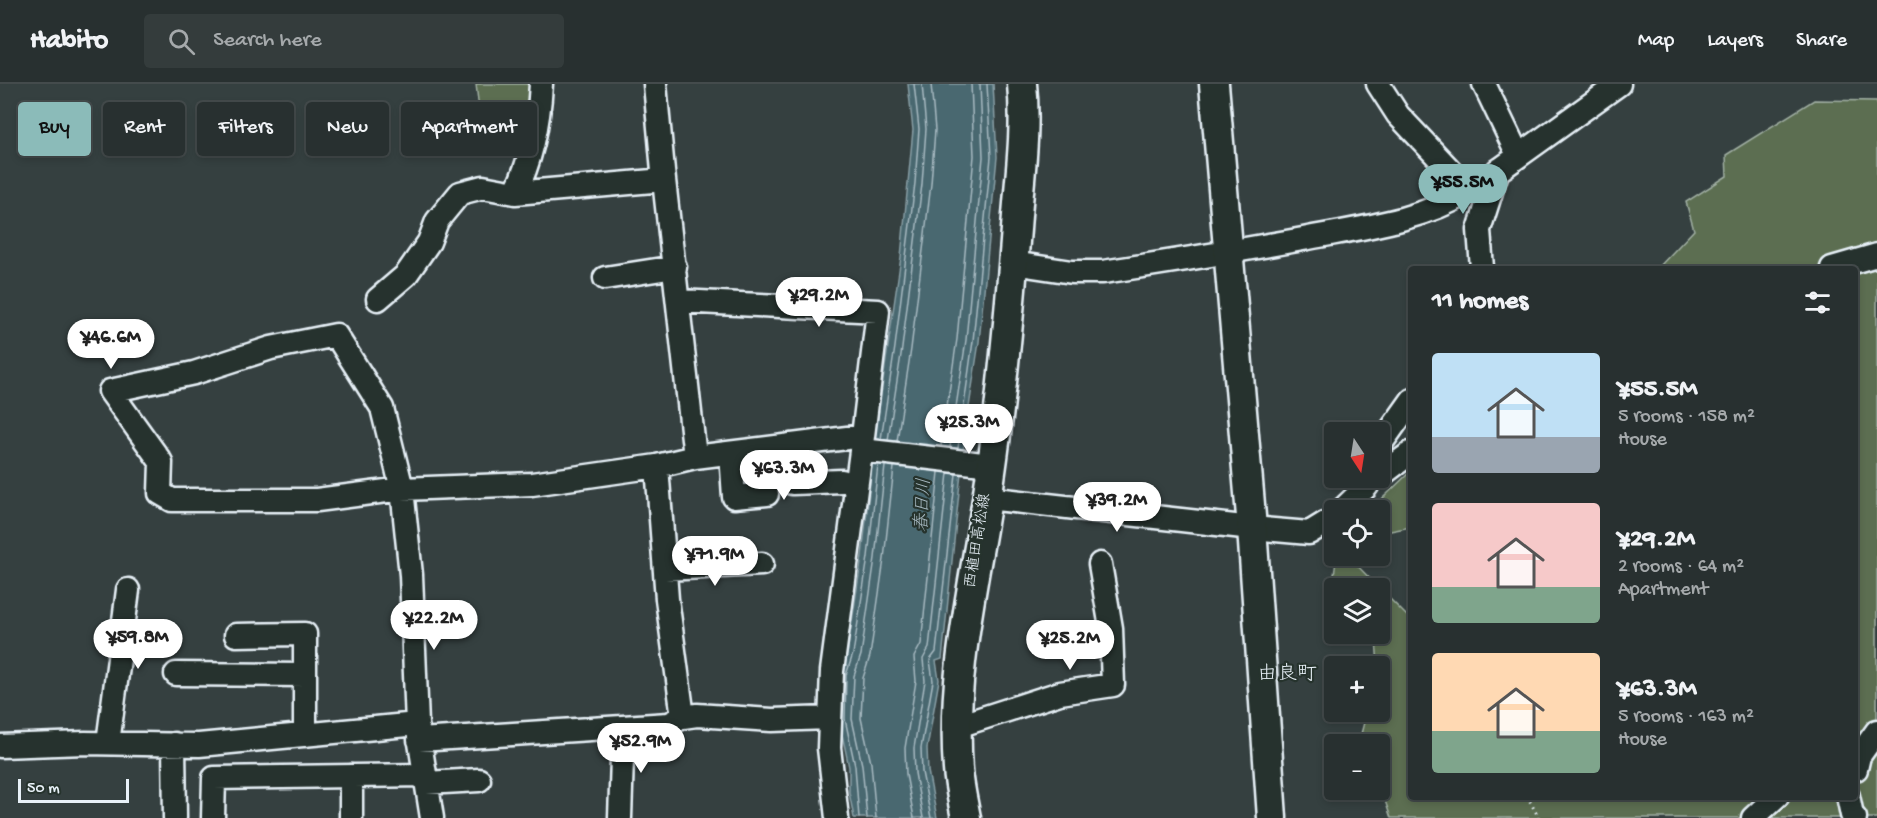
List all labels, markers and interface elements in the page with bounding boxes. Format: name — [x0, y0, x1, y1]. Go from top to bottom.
search box — [144, 14, 564, 68]
text: Habito — [30, 25, 108, 58]
icon: search — [165, 25, 198, 58]
text: Search here — [213, 28, 322, 54]
text: Map — [1638, 29, 1674, 54]
text: Layers — [1707, 29, 1763, 54]
text: Share — [1796, 29, 1847, 54]
chip: Buy — [18, 102, 91, 156]
chip: Rent — [103, 102, 185, 156]
chip: Filters — [197, 102, 294, 156]
chip: New — [306, 102, 389, 156]
chip: Apartment — [401, 102, 537, 156]
pin: ¥55.5M — [1414, 164, 1512, 215]
text: ¥55.5M — [1433, 172, 1494, 195]
pin: ¥29.2M — [770, 277, 868, 328]
text: ¥29.2M — [789, 285, 849, 308]
icon: filters — [1801, 286, 1834, 319]
text: 11 homes — [1432, 287, 1528, 318]
pin: ¥46.6M — [62, 319, 160, 370]
text: ¥46.6M — [81, 327, 141, 350]
text: ¥55.5M — [1618, 375, 1697, 406]
icon: home — [1480, 377, 1552, 449]
pin: ¥25.3M — [920, 404, 1018, 455]
text: 5 rooms · 158 m² — [1618, 406, 1755, 429]
text: ¥25.3M — [939, 412, 999, 435]
north arrow — [1324, 422, 1390, 488]
map controls — [1324, 422, 1390, 800]
text: House — [1618, 429, 1667, 452]
pin: ¥63.3M — [735, 450, 833, 501]
text: ¥63.3M — [754, 458, 814, 481]
water label: 春日川 — [911, 477, 936, 533]
pin: ¥39.2M — [1068, 482, 1166, 533]
text: ¥39.2M — [1087, 490, 1147, 513]
street label: 西植田高松線 — [960, 492, 996, 590]
button: locate — [1324, 500, 1390, 566]
text: ¥29.2M — [1618, 525, 1695, 556]
icon: home — [1480, 527, 1552, 599]
pin: ¥71.9M — [666, 536, 764, 587]
text: ¥71.9M — [686, 544, 744, 567]
text: 2 rooms · 64 m² — [1618, 556, 1744, 579]
button: layers — [1324, 578, 1390, 644]
text: Apartment — [1618, 579, 1708, 602]
pin: ¥22.2M — [385, 600, 483, 651]
text: ¥22.2M — [405, 608, 463, 631]
pin: ¥59.8M — [89, 619, 187, 670]
pin: ¥25.2M — [1021, 620, 1119, 671]
text: ¥59.8M — [108, 627, 168, 650]
text: ¥25.2M — [1040, 628, 1100, 651]
button: + — [1324, 656, 1390, 722]
district label: 由良町 — [1257, 662, 1317, 687]
text: ¥63.3M — [1618, 675, 1696, 706]
icon: home — [1480, 677, 1552, 749]
text: 5 rooms · 163 m² — [1618, 706, 1754, 729]
pin: ¥52.9M — [592, 723, 690, 774]
text: House — [1618, 729, 1667, 752]
text: ¥52.9M — [611, 731, 671, 754]
button: − — [1324, 734, 1390, 800]
scale bar — [18, 776, 129, 804]
text: 50 m — [27, 780, 60, 799]

